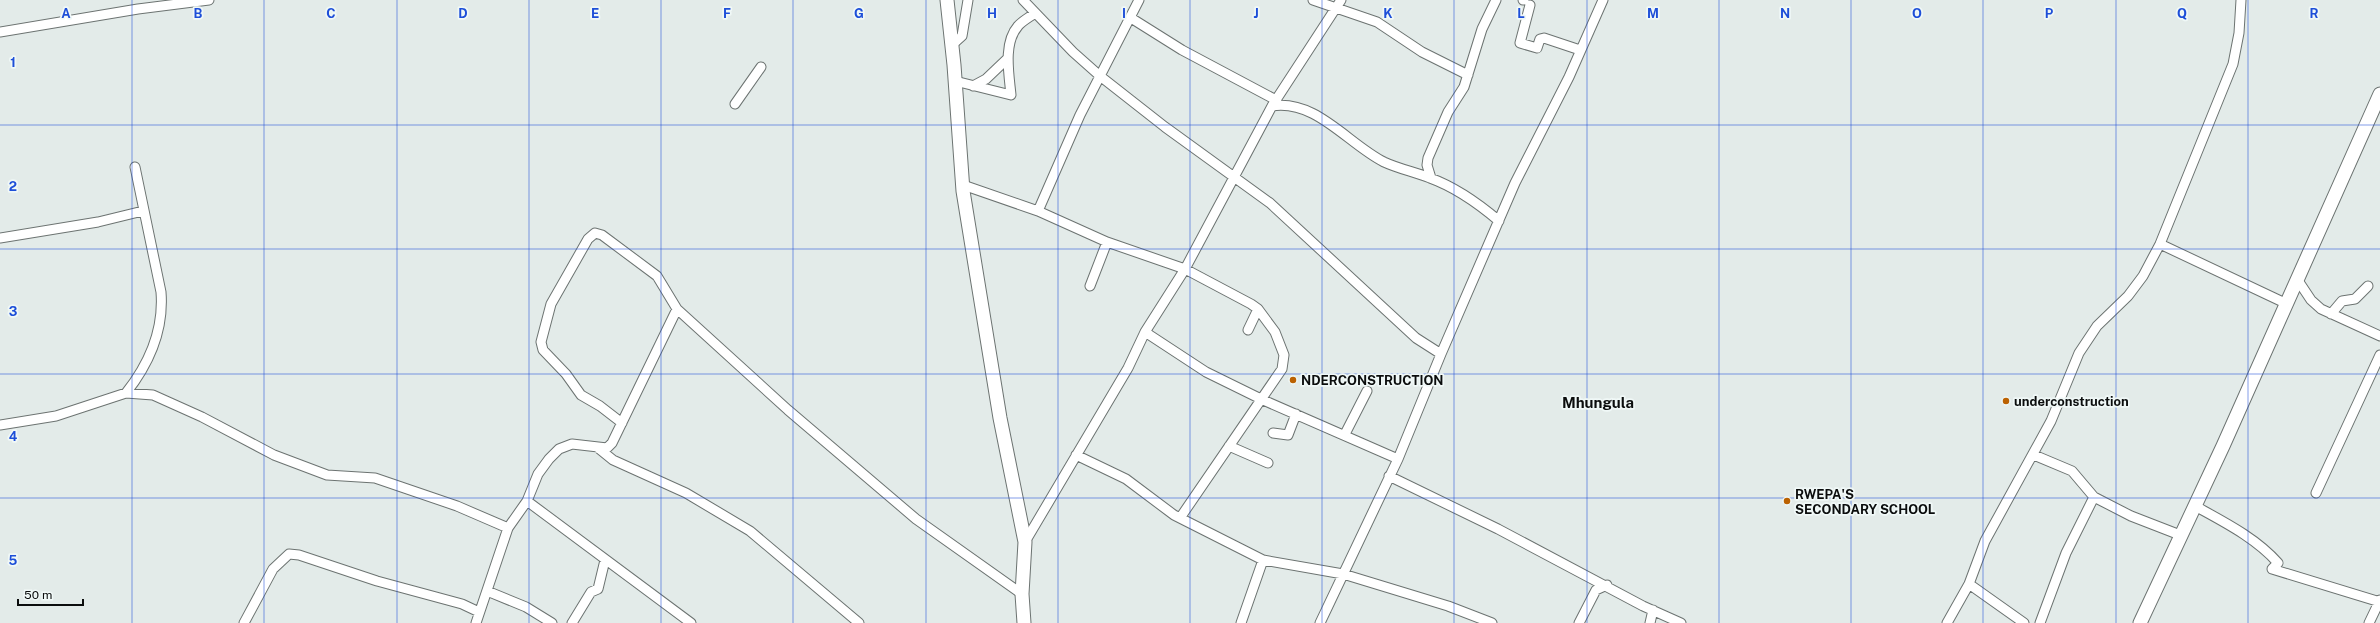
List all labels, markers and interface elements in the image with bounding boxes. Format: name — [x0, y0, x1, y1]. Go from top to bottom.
text: A — [61, 6, 71, 21]
text: B — [194, 6, 203, 21]
text: C — [326, 6, 336, 21]
text: D — [458, 6, 468, 21]
text: E — [591, 6, 599, 21]
text: F — [723, 6, 731, 21]
text: G — [854, 6, 864, 21]
text: H — [987, 6, 997, 21]
text: I — [1122, 6, 1126, 21]
text: J — [1253, 6, 1259, 21]
text: K — [1383, 6, 1393, 21]
text: L — [1517, 6, 1525, 21]
text: M — [1647, 6, 1659, 21]
text: N — [1780, 6, 1790, 21]
text: O — [1912, 6, 1922, 21]
text: P — [2045, 6, 2054, 21]
text: Q — [2177, 6, 2187, 21]
text: R — [2309, 6, 2319, 21]
text: 1 — [10, 55, 16, 70]
text: 2 — [9, 179, 17, 194]
text: 3 — [9, 304, 18, 319]
place label: NDERCONSTRUCTION — [1301, 373, 1443, 388]
marker: NDERCONSTRUCTION — [1288, 375, 1298, 385]
district label: Mhungula — [1562, 394, 1634, 411]
place label: underconstruction — [2014, 394, 2129, 409]
marker: underconstruction — [2001, 396, 2011, 406]
text: 4 — [9, 429, 18, 444]
place label: RWEPA'S SECONDARY SCHOOL — [1795, 487, 1936, 517]
marker: RWEPA'S SECONDARY SCHOOL — [1782, 496, 1792, 506]
text: 5 — [9, 553, 18, 568]
scale bar — [18, 581, 83, 607]
text: 50 m — [24, 588, 52, 602]

